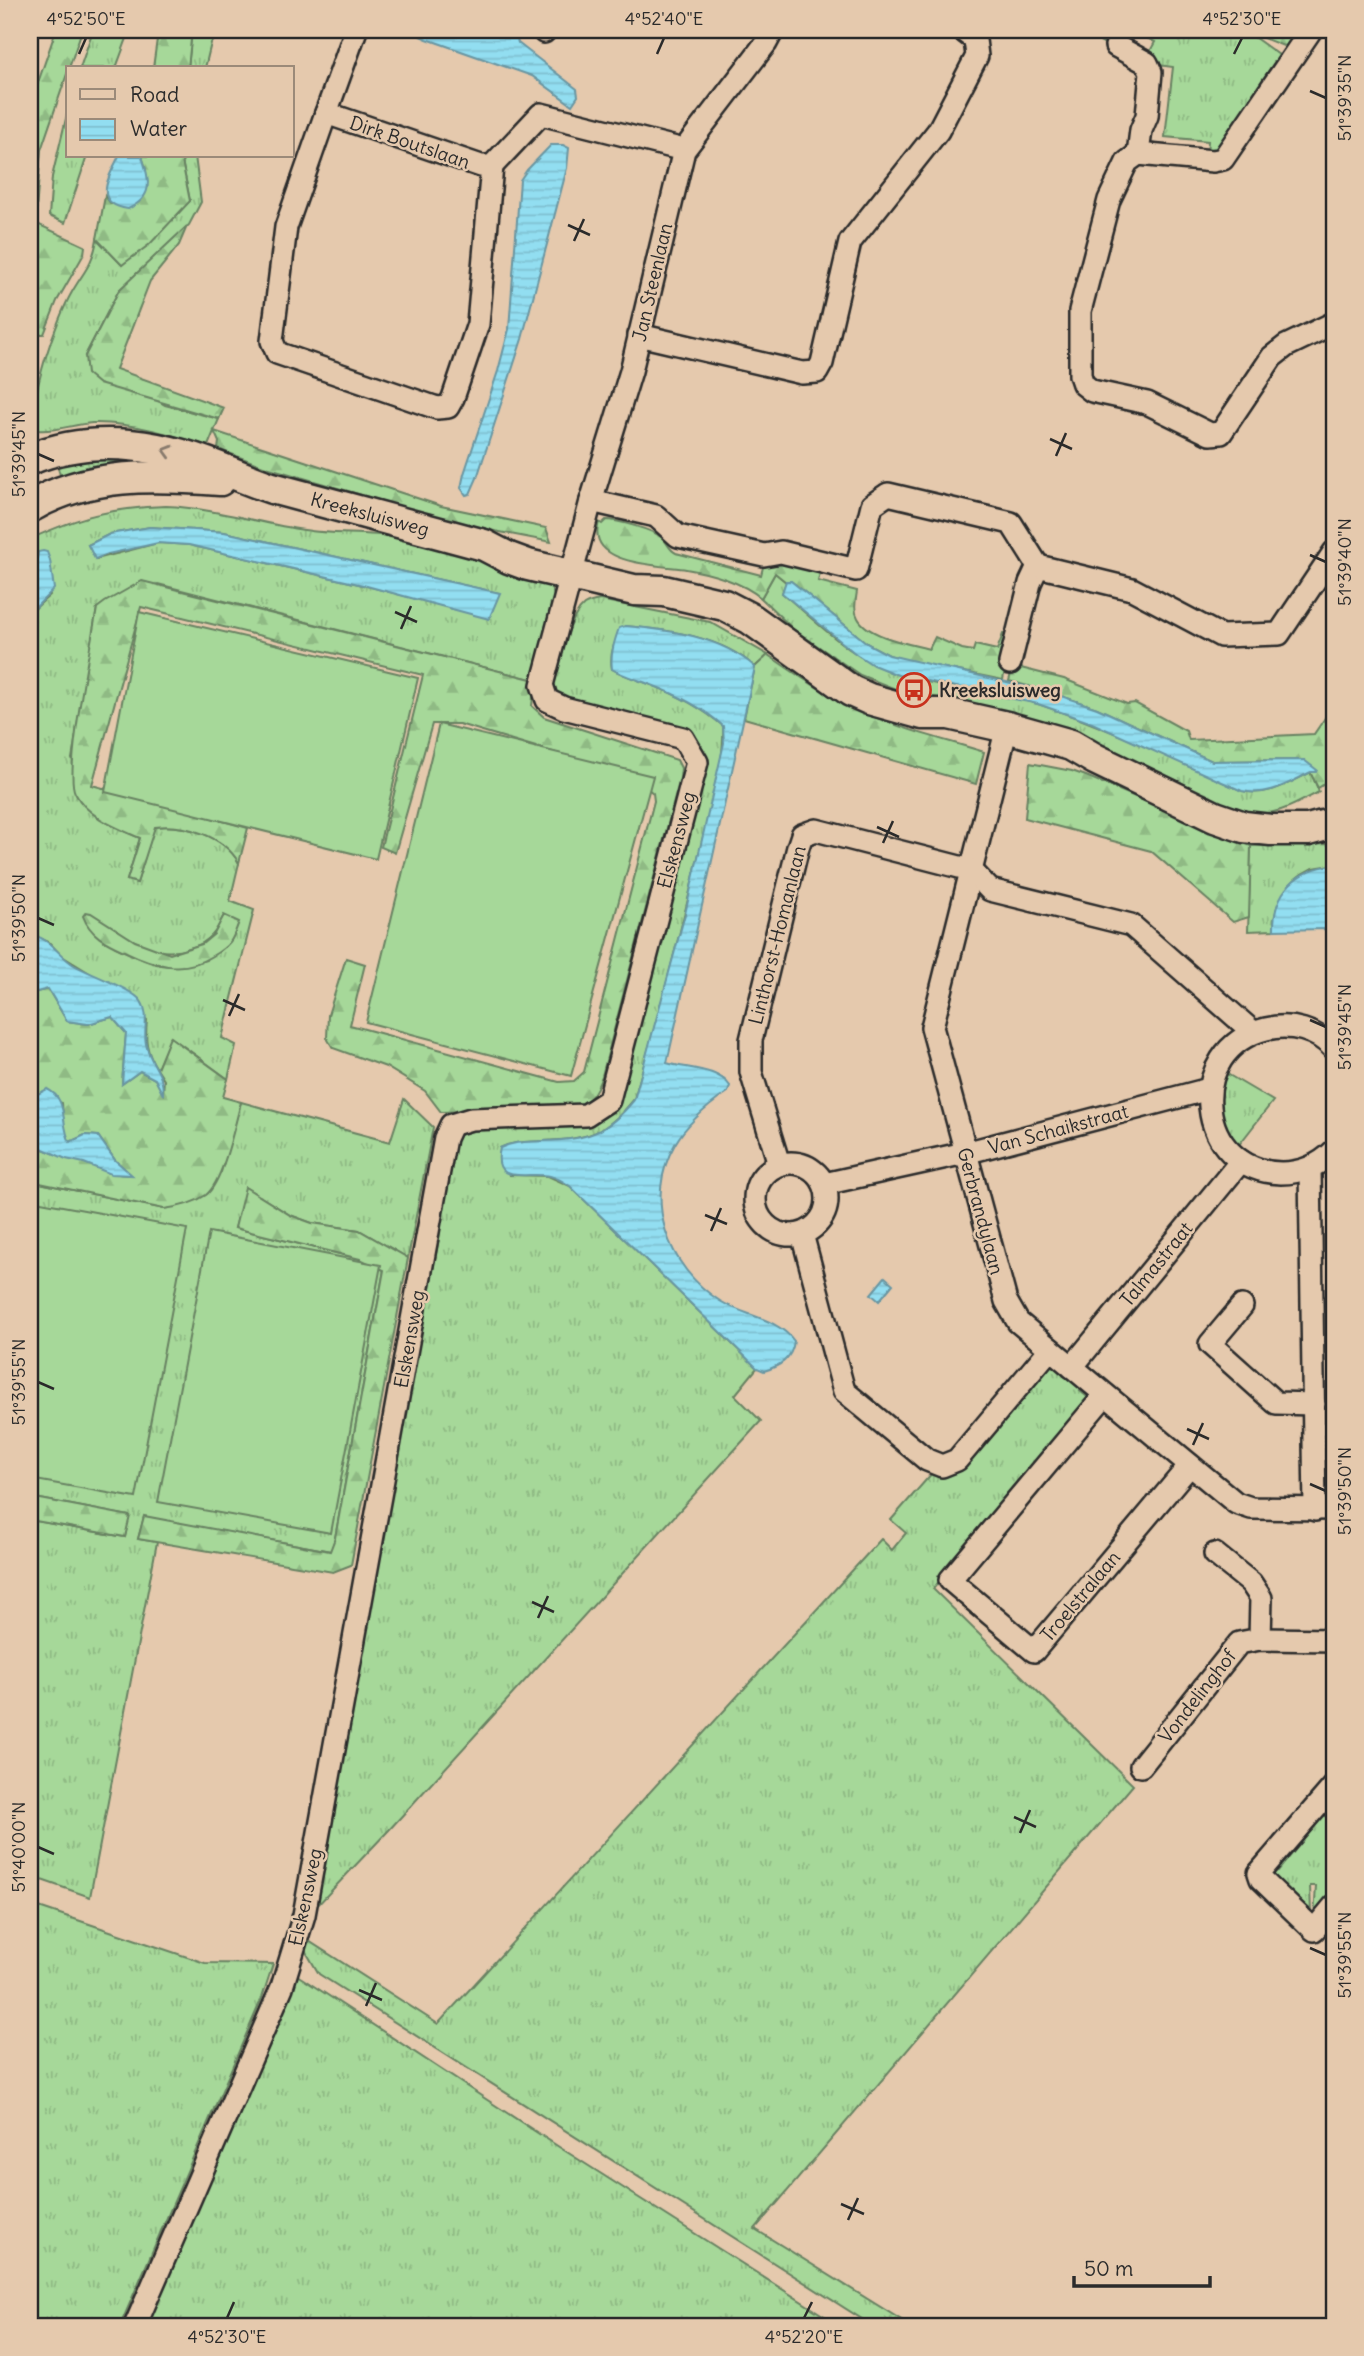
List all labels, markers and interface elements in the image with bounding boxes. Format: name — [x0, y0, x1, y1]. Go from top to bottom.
text: 4°52'50"E — [47, 7, 125, 30]
text: 4°52'40"E — [625, 7, 703, 30]
text: 4°52'30"E — [1203, 7, 1281, 30]
text: 51°39'35"N — [1333, 55, 1356, 141]
legend — [66, 66, 294, 158]
text: Road — [130, 81, 179, 108]
street label: Dirk Boutslaan — [347, 110, 473, 174]
text: Water — [130, 115, 188, 142]
street label: Jan Steenlaan — [627, 220, 677, 344]
text: 51°39'45"N — [7, 411, 30, 497]
one-way arrow — [162, 445, 174, 460]
street label: Kreeksluisweg — [308, 487, 432, 541]
text: 51°39'40"N — [1333, 518, 1356, 606]
bus stop icon: Kreeksluisweg — [895, 671, 933, 709]
place label: Kreeksluisweg — [939, 678, 1061, 702]
street label: Elskensweg — [652, 789, 700, 891]
street label: Linthorst-Homanlaan — [743, 843, 811, 1027]
text: 51°39'50"N — [7, 874, 30, 962]
text: 51°39'45"N — [1333, 984, 1356, 1070]
street label: Van Schaikstraat — [985, 1099, 1131, 1159]
street label: Gerbrandylaan — [953, 1145, 1009, 1277]
street label: Talmastraat — [1115, 1217, 1197, 1311]
street label: Elskensweg — [389, 1288, 429, 1390]
text: 51°39'55"N — [7, 1339, 30, 1425]
text: 51°39'50"N — [1333, 1447, 1356, 1535]
street label: Troelstralaan — [1035, 1545, 1125, 1647]
street label: Vondelinghof — [1153, 1644, 1241, 1748]
text: 51°40'00"N — [7, 1801, 30, 1893]
street label: Elskensweg — [283, 1846, 327, 1948]
text: 51°39'55"N — [1333, 1912, 1356, 1998]
scale bar — [1074, 2244, 1210, 2288]
text: 50 m — [1084, 2255, 1133, 2282]
text: 4°52'30"E — [188, 2325, 266, 2348]
text: 4°52'20"E — [765, 2325, 843, 2348]

